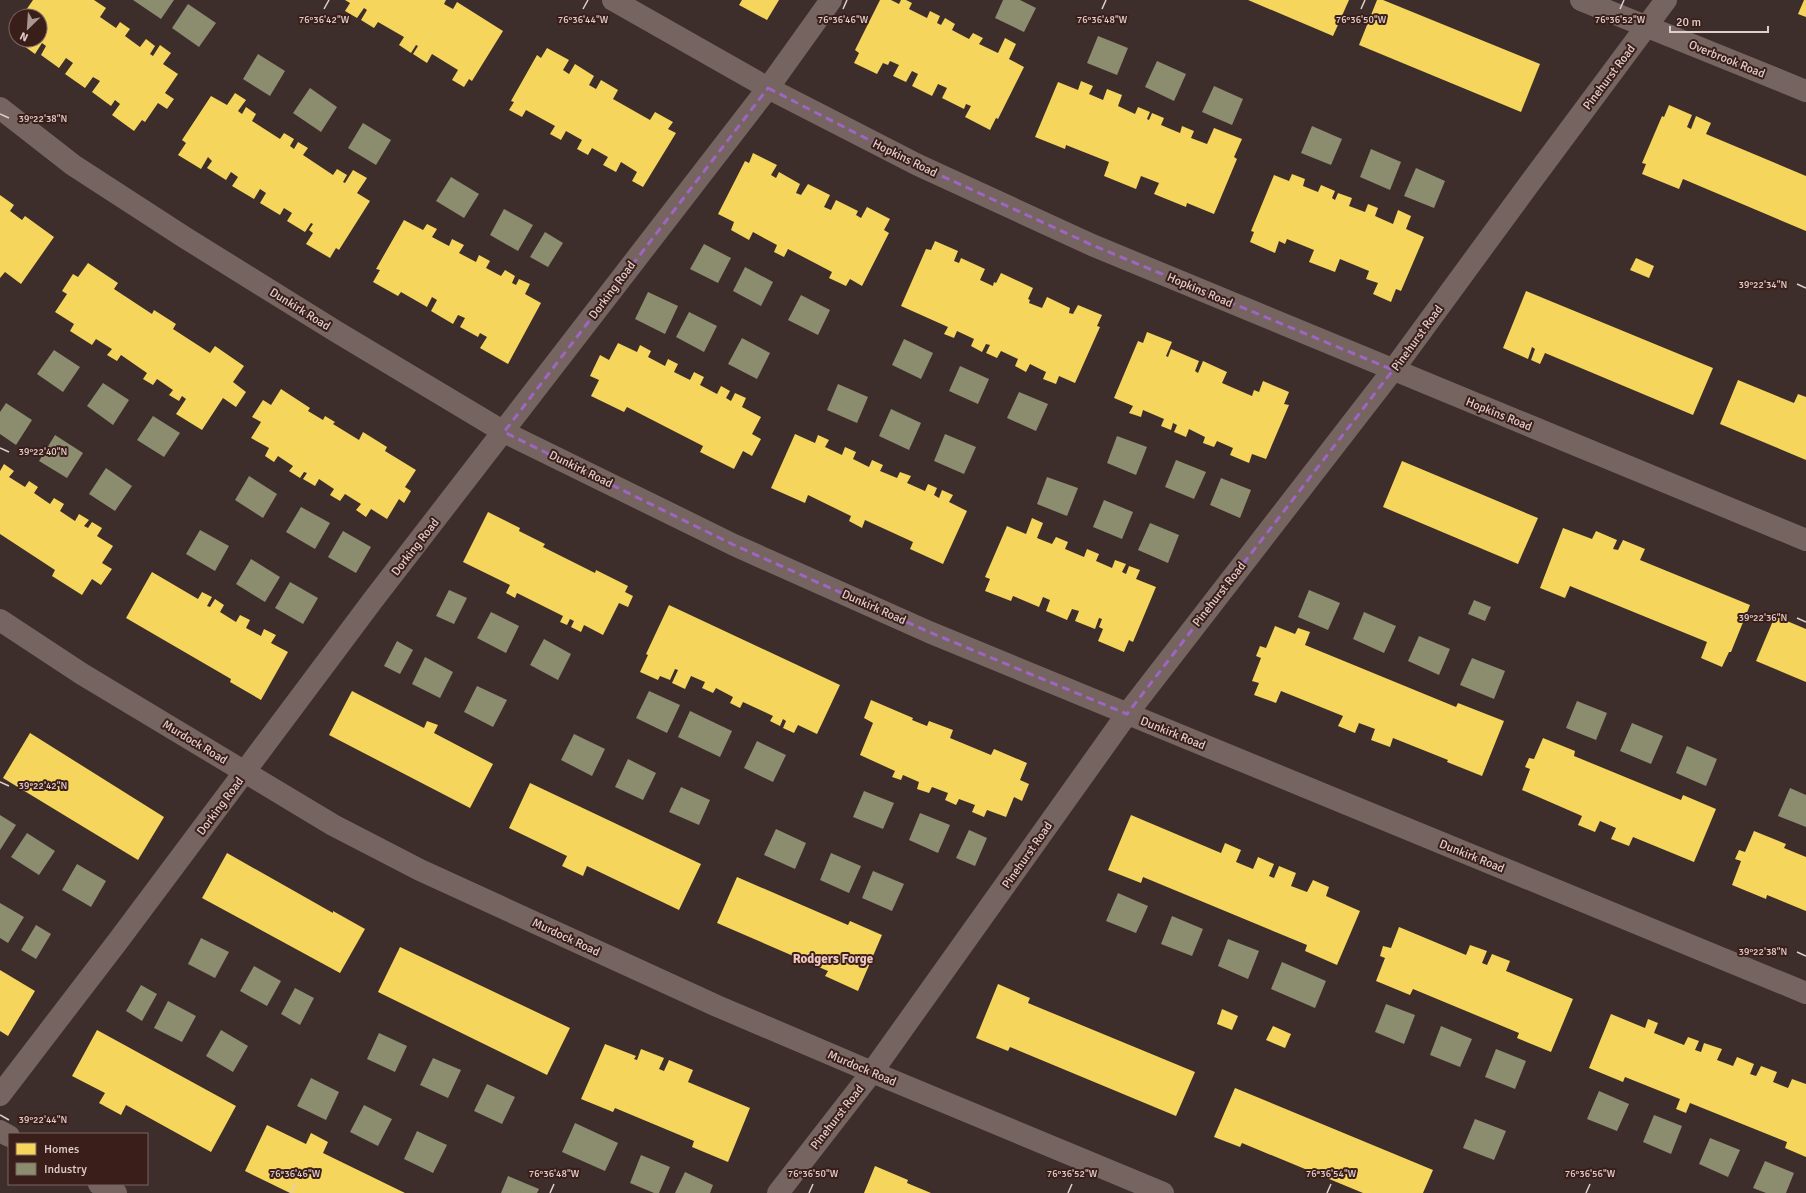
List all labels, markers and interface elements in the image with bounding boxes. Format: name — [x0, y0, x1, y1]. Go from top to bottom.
north arrow — [8, 8, 48, 48]
scale bar — [1670, 8, 1768, 34]
text: 76°36'42"W — [299, 14, 350, 26]
text: 76°36'44"W — [558, 14, 609, 26]
text: 76°36'46"W — [818, 14, 869, 26]
text: 76°36'48"W — [1077, 14, 1128, 26]
text: 76°36'50"W — [1336, 14, 1387, 26]
text: 76°36'52"W — [1595, 14, 1646, 26]
text: 20 m — [1676, 15, 1701, 30]
text: N — [18, 29, 30, 44]
street label: Overbrook Road — [1686, 37, 1767, 82]
street label: Pinehurst Road — [1580, 42, 1639, 113]
text: 39°22'38"N — [19, 113, 67, 125]
street label: Hopkins Road — [870, 136, 940, 181]
street label: Dorking Road — [586, 258, 639, 322]
street label: Hopkins Road — [1165, 270, 1235, 311]
text: 39°22'34"N — [1739, 279, 1787, 291]
street label: Dunkirk Road — [267, 285, 333, 334]
street label: Pinehurst Road — [1388, 302, 1446, 374]
street label: Hopkins Road — [1464, 394, 1534, 435]
text: 39°22'40"N — [19, 446, 67, 458]
street label: Dunkirk Road — [547, 448, 615, 491]
street label: Dorking Road — [388, 516, 442, 579]
street label: Pinehurst Road — [1190, 559, 1249, 630]
street label: Dunkirk Road — [839, 587, 908, 628]
text: 39°22'36"N — [1739, 612, 1787, 624]
street label: Dunkirk Road — [1138, 714, 1208, 753]
street label: Murdock Road — [160, 717, 230, 768]
street label: Dorking Road — [194, 774, 247, 838]
text: 39°22'42"N — [19, 780, 67, 792]
street label: Pinehurst Road — [999, 819, 1056, 891]
street label: Dunkirk Road — [1437, 837, 1507, 876]
street label: Murdock Road — [529, 915, 602, 960]
text: 39°22'38"N — [1739, 946, 1787, 958]
district label: Rodgers Forge — [793, 951, 874, 967]
street label: Murdock Road — [825, 1047, 898, 1090]
street label: Pinehurst Road — [808, 1082, 867, 1153]
text: 39°22'44"N — [19, 1114, 67, 1126]
legend — [8, 1133, 148, 1185]
text: Homes — [44, 1142, 79, 1157]
text: Industry — [44, 1162, 87, 1177]
text: 76°36'46"W — [270, 1168, 321, 1180]
text: 76°36'48"W — [529, 1168, 580, 1180]
text: 76°36'50"W — [788, 1168, 839, 1180]
text: 76°36'52"W — [1047, 1168, 1098, 1180]
text: 76°36'54"W — [1306, 1168, 1357, 1180]
text: 76°36'56"W — [1565, 1168, 1616, 1180]

